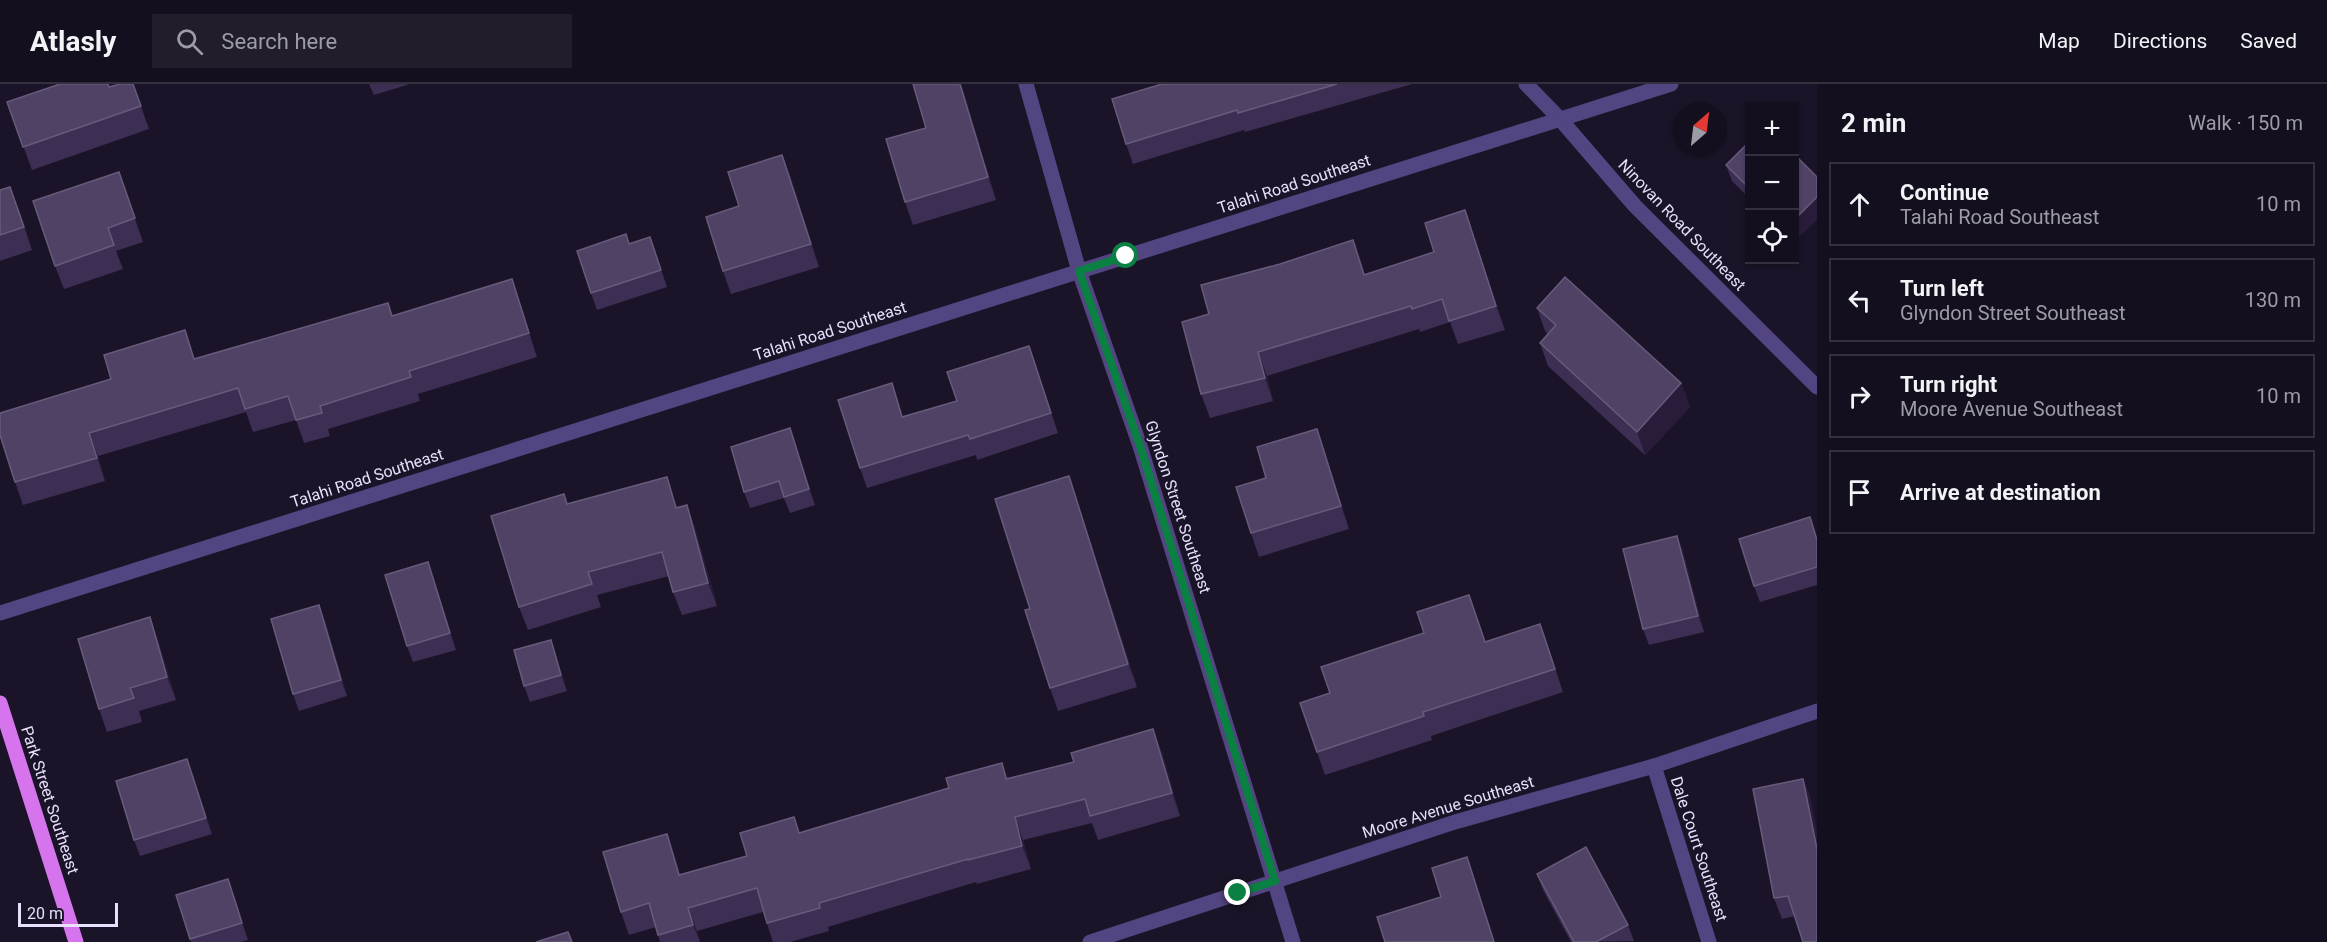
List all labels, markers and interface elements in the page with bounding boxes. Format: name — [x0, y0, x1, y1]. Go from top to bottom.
search box — [152, 14, 572, 68]
text: Atlasly — [30, 25, 116, 58]
icon: search — [173, 25, 206, 58]
text: Search here — [221, 29, 337, 54]
text: Map — [2038, 29, 2080, 53]
text: Directions — [2113, 29, 2207, 53]
text: Saved — [2240, 29, 2297, 53]
north arrow — [1673, 102, 1727, 156]
map controls — [1745, 102, 1799, 264]
button: + — [1745, 102, 1799, 156]
text: 2 min — [1841, 108, 1906, 138]
text: Walk · 150 m — [2188, 111, 2303, 135]
street label: Talahi Road Southeast — [1215, 150, 1373, 218]
street label: Ninovan Road Southeast — [1614, 155, 1750, 295]
button: − — [1745, 156, 1799, 210]
text: Continue — [1900, 180, 1989, 205]
icon: ahead — [1843, 188, 1876, 221]
text: 10 m — [2256, 192, 2301, 216]
text: Talahi Road Southeast — [1900, 205, 2099, 229]
button: locate — [1745, 210, 1799, 264]
route start — [1112, 242, 1138, 268]
text: Turn left — [1900, 276, 1984, 301]
icon: left — [1843, 284, 1876, 317]
text: 130 m — [2245, 288, 2301, 312]
street label: Talahi Road Southeast — [751, 297, 909, 365]
text: Glyndon Street Southeast — [1900, 301, 2126, 325]
text: Turn right — [1900, 372, 1997, 397]
icon: right — [1843, 380, 1876, 413]
text: 10 m — [2256, 384, 2301, 408]
text: Moore Avenue Southeast — [1900, 397, 2123, 421]
street label: Glyndon Street Southeast — [1141, 418, 1215, 596]
street label: Talahi Road Southeast — [288, 444, 446, 512]
icon: arrive — [1843, 476, 1876, 509]
text: Arrive at destination — [1900, 480, 2101, 505]
street label: Park Street Southeast — [17, 724, 83, 876]
street label: Moore Avenue Southeast — [1360, 772, 1536, 842]
street label: Dale Court Southeast — [1667, 774, 1731, 924]
route end — [1224, 879, 1250, 905]
scale bar — [18, 900, 118, 928]
text: 20 m — [27, 904, 63, 923]

